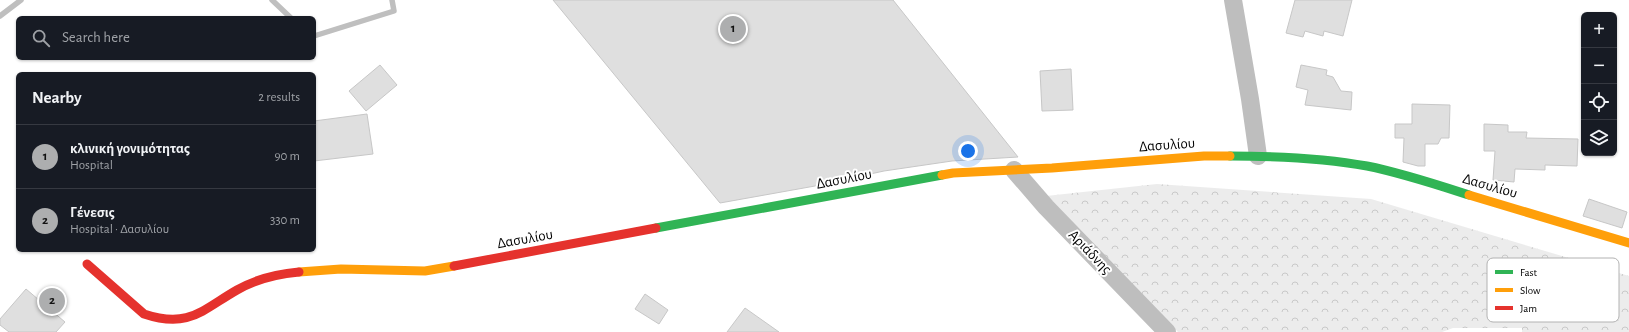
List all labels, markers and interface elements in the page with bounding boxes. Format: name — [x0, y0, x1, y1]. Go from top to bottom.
map controls — [1581, 12, 1617, 156]
button: + — [1581, 12, 1617, 48]
pin: 1 — [720, 14, 746, 44]
search box — [16, 16, 316, 60]
icon: search — [30, 27, 52, 49]
text: Search here — [62, 30, 130, 45]
button: − — [1581, 48, 1617, 84]
button: locate — [1581, 84, 1617, 120]
text: Nearby — [32, 89, 82, 106]
text: 2 results — [258, 91, 300, 104]
button: layers — [1581, 120, 1617, 156]
street label: Δασυλίου — [1138, 136, 1196, 154]
text: κλινική γονιμότητας — [70, 141, 190, 156]
your location — [958, 141, 978, 161]
text: 1 — [43, 150, 47, 163]
text: 90 m — [274, 150, 300, 163]
text: Hospital — [70, 159, 113, 172]
street label: Δασυλίου — [815, 166, 873, 192]
street label: Δασυλίου — [1461, 171, 1519, 201]
text: Γένεσις — [70, 205, 115, 220]
text: 2 — [42, 214, 48, 227]
text: 330 m — [270, 214, 300, 227]
text: Hospital · Δασυλίου — [70, 223, 169, 236]
street label: Δασυλίου — [496, 227, 554, 251]
street label: Αριάδνης — [1066, 227, 1114, 277]
legend — [1487, 258, 1619, 322]
text: Fast — [1520, 267, 1538, 278]
text: Slow — [1520, 285, 1541, 296]
pin: 2 — [39, 286, 65, 316]
text: Jam — [1520, 303, 1537, 314]

